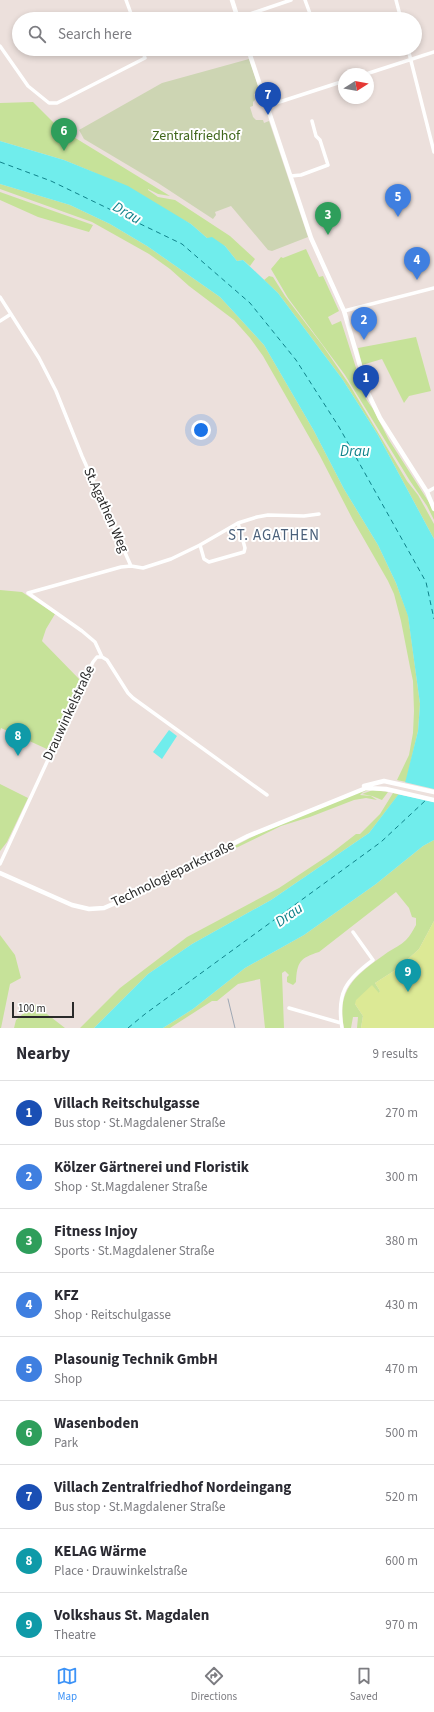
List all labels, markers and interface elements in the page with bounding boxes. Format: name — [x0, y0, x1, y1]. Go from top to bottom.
search box — [12, 12, 422, 56]
icon: search — [26, 23, 48, 45]
text: Search here — [58, 24, 132, 45]
north arrow — [338, 68, 374, 104]
pin: 7 — [255, 82, 281, 115]
pin: 6 — [51, 118, 77, 151]
park label: Zentralfriedhof — [152, 126, 241, 146]
pin: 5 — [385, 184, 411, 217]
water label: Drau — [109, 196, 145, 230]
pin: 3 — [315, 202, 341, 235]
pin: 4 — [404, 247, 430, 280]
pin: 2 — [351, 307, 377, 340]
pin: 1 — [353, 365, 379, 398]
your location — [191, 420, 211, 440]
water label: Drau — [340, 441, 370, 462]
street label: St.Agathen Weg — [78, 464, 134, 556]
district label: ST. AGATHEN — [228, 525, 320, 546]
street label: Drauwinkelstraße — [38, 662, 100, 764]
pin: 8 — [5, 723, 31, 756]
street label: Technologieparkstraße — [108, 835, 238, 913]
water label: Drau — [271, 898, 307, 932]
pin: 9 — [395, 959, 421, 992]
scale bar — [12, 1000, 74, 1019]
text: 100 m — [18, 1001, 46, 1016]
text: Nearby — [16, 1042, 70, 1066]
text: 9 results — [373, 1045, 418, 1063]
text: Villach Reitschulgasse — [54, 1093, 200, 1114]
text: 1 — [26, 1104, 32, 1122]
text: 270 m — [385, 1104, 418, 1122]
text: Bus stop · St.Magdalener Straße — [54, 1114, 226, 1132]
text: Kölzer Gärtnerei und Floristik — [54, 1157, 249, 1178]
text: 2 — [26, 1168, 32, 1186]
text: 300 m — [385, 1168, 418, 1186]
text: Shop · St.Magdalener Straße — [54, 1178, 207, 1196]
text: Fitness Injoy — [54, 1221, 138, 1242]
text: 3 — [26, 1232, 32, 1250]
text: 380 m — [385, 1232, 418, 1250]
text: Sports · St.Magdalener Straße — [54, 1242, 215, 1260]
text: KFZ — [54, 1285, 79, 1306]
text: 4 — [26, 1296, 32, 1314]
text: 430 m — [385, 1296, 418, 1314]
text: Shop · Reitschulgasse — [54, 1306, 171, 1324]
text: Plasounig Technik GmbH — [54, 1349, 218, 1370]
text: 5 — [26, 1360, 32, 1378]
text: 470 m — [385, 1360, 418, 1378]
text: Shop — [54, 1370, 82, 1388]
text: Wasenboden — [54, 1413, 139, 1434]
text: 6 — [26, 1424, 32, 1442]
text: 500 m — [385, 1424, 418, 1442]
text: Park — [54, 1434, 78, 1452]
text: Villach Zentralfriedhof Nordeingang — [54, 1477, 291, 1498]
text: 7 — [26, 1488, 32, 1506]
text: 520 m — [385, 1488, 418, 1506]
text: Bus stop · St.Magdalener Straße — [54, 1498, 226, 1516]
text: KELAG Wärme — [54, 1541, 147, 1562]
text: 8 — [26, 1552, 32, 1570]
text: 600 m — [385, 1552, 418, 1570]
text: Place · Drauwinkelstraße — [54, 1562, 187, 1580]
text: Volkshaus St. Magdalen — [54, 1605, 209, 1626]
text: 9 — [26, 1616, 32, 1634]
text: 970 m — [385, 1616, 418, 1634]
text: Theatre — [54, 1626, 96, 1644]
tab: Map — [56, 1665, 78, 1704]
tab: Directions — [191, 1665, 237, 1704]
tab: Saved — [350, 1665, 378, 1704]

